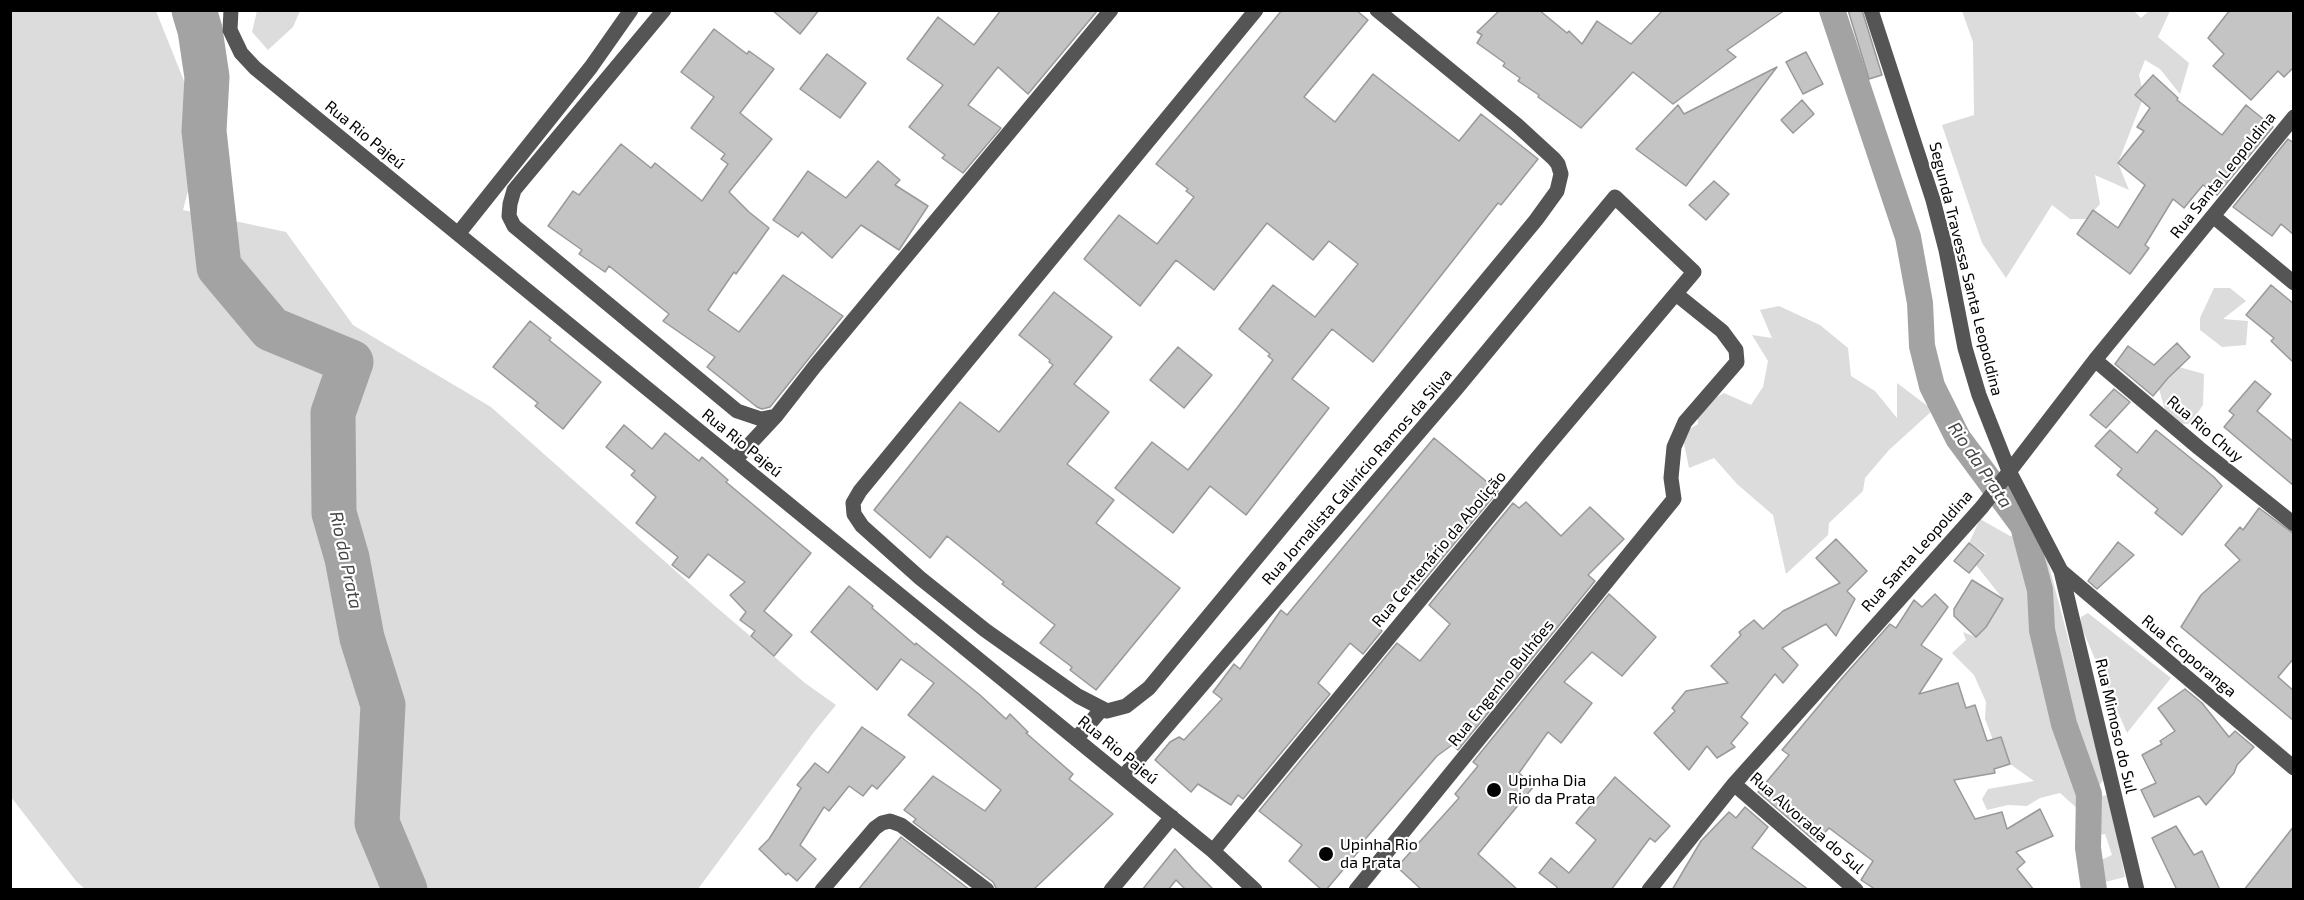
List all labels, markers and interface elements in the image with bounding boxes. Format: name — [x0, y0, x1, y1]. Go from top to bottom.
street label: Rua Rio Pajeú — [321, 97, 409, 173]
street label: Rua Santa Leopoldina — [2166, 108, 2280, 242]
street label: Segunda Travessa Santa Leopoldina — [1925, 140, 2007, 398]
street label: Rua Jornalista Calinício Ramos da Silva — [1258, 365, 1456, 589]
street label: Rua Rio Chuy — [2163, 391, 2247, 467]
street label: Rua Rio Pajeú — [698, 405, 786, 481]
water label: Rio da Prata — [1943, 418, 2017, 512]
street label: Rua Centenário da Abolição — [1368, 467, 1510, 631]
street label: Rua Santa Leopoldina — [1857, 486, 1977, 616]
water label: Rio da Prata — [325, 509, 367, 611]
street label: Rua Ecoporanga — [2138, 611, 2240, 701]
street label: Rua Engenho Bulhões — [1444, 616, 1558, 750]
street label: Rua Mimoso do Sul — [2091, 657, 2141, 795]
street label: Rua Rio Pajeú — [1074, 712, 1162, 788]
street label: Rua Alvorada do Sul — [1746, 768, 1868, 878]
place label: Upinha Dia Rio da Prata — [1508, 771, 1596, 809]
marker: Upinha Dia Rio da Prata — [1485, 781, 1503, 799]
place label: Upinha Rio da Prata — [1340, 835, 1418, 873]
marker: Upinha Rio da Prata — [1317, 845, 1335, 863]

